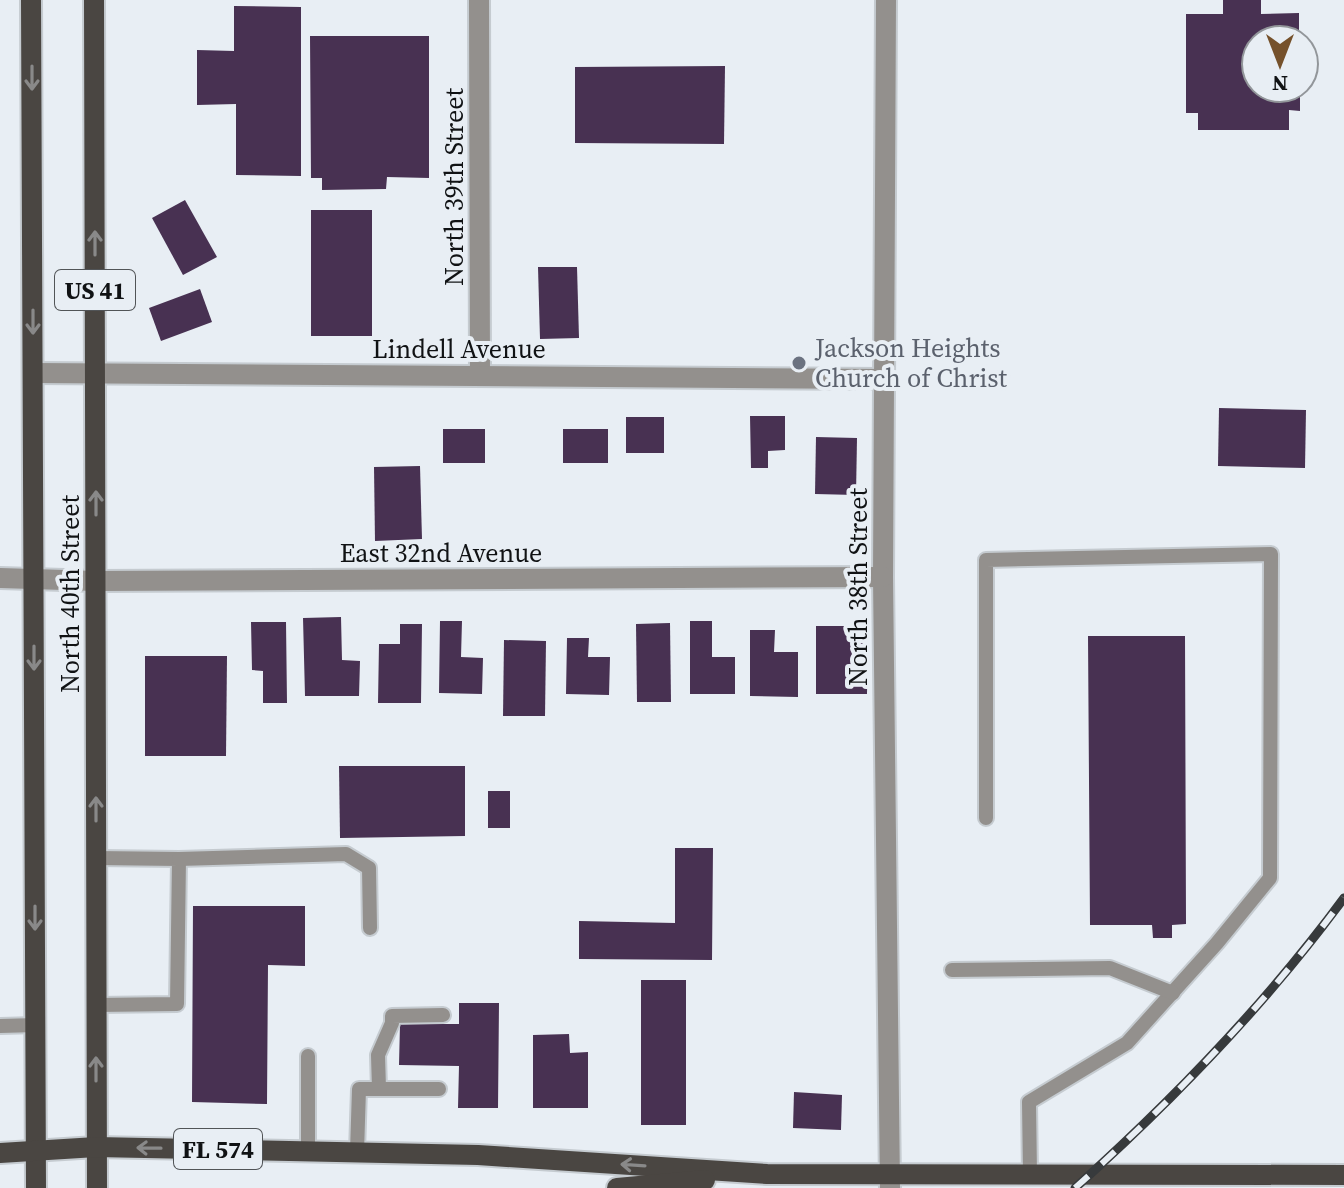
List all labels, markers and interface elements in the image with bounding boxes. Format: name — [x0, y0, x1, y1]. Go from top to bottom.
north arrow — [1240, 24, 1320, 104]
one-way arrow — [24, 64, 40, 91]
text: N — [1272, 69, 1288, 99]
street label: North 39th Street — [436, 87, 472, 286]
one-way arrow — [87, 230, 103, 257]
road number: US 41 — [55, 270, 135, 310]
one-way arrow — [25, 308, 41, 335]
place label: Jackson Heights Church of Christ — [814, 330, 1007, 396]
street label: Lindell Avenue — [372, 331, 546, 367]
marker: Jackson Heights Church of Christ — [790, 354, 808, 372]
street label: North 38th Street — [840, 487, 876, 686]
one-way arrow — [88, 490, 104, 517]
street label: North 40th Street — [52, 494, 88, 693]
street label: East 32nd Avenue — [340, 535, 542, 571]
one-way arrow — [26, 644, 42, 671]
one-way arrow — [88, 796, 104, 823]
one-way arrow — [27, 904, 43, 931]
one-way arrow — [88, 1056, 104, 1083]
road number: FL 574 — [174, 1129, 262, 1169]
one-way arrow — [136, 1140, 163, 1156]
one-way arrow — [620, 1157, 647, 1172]

